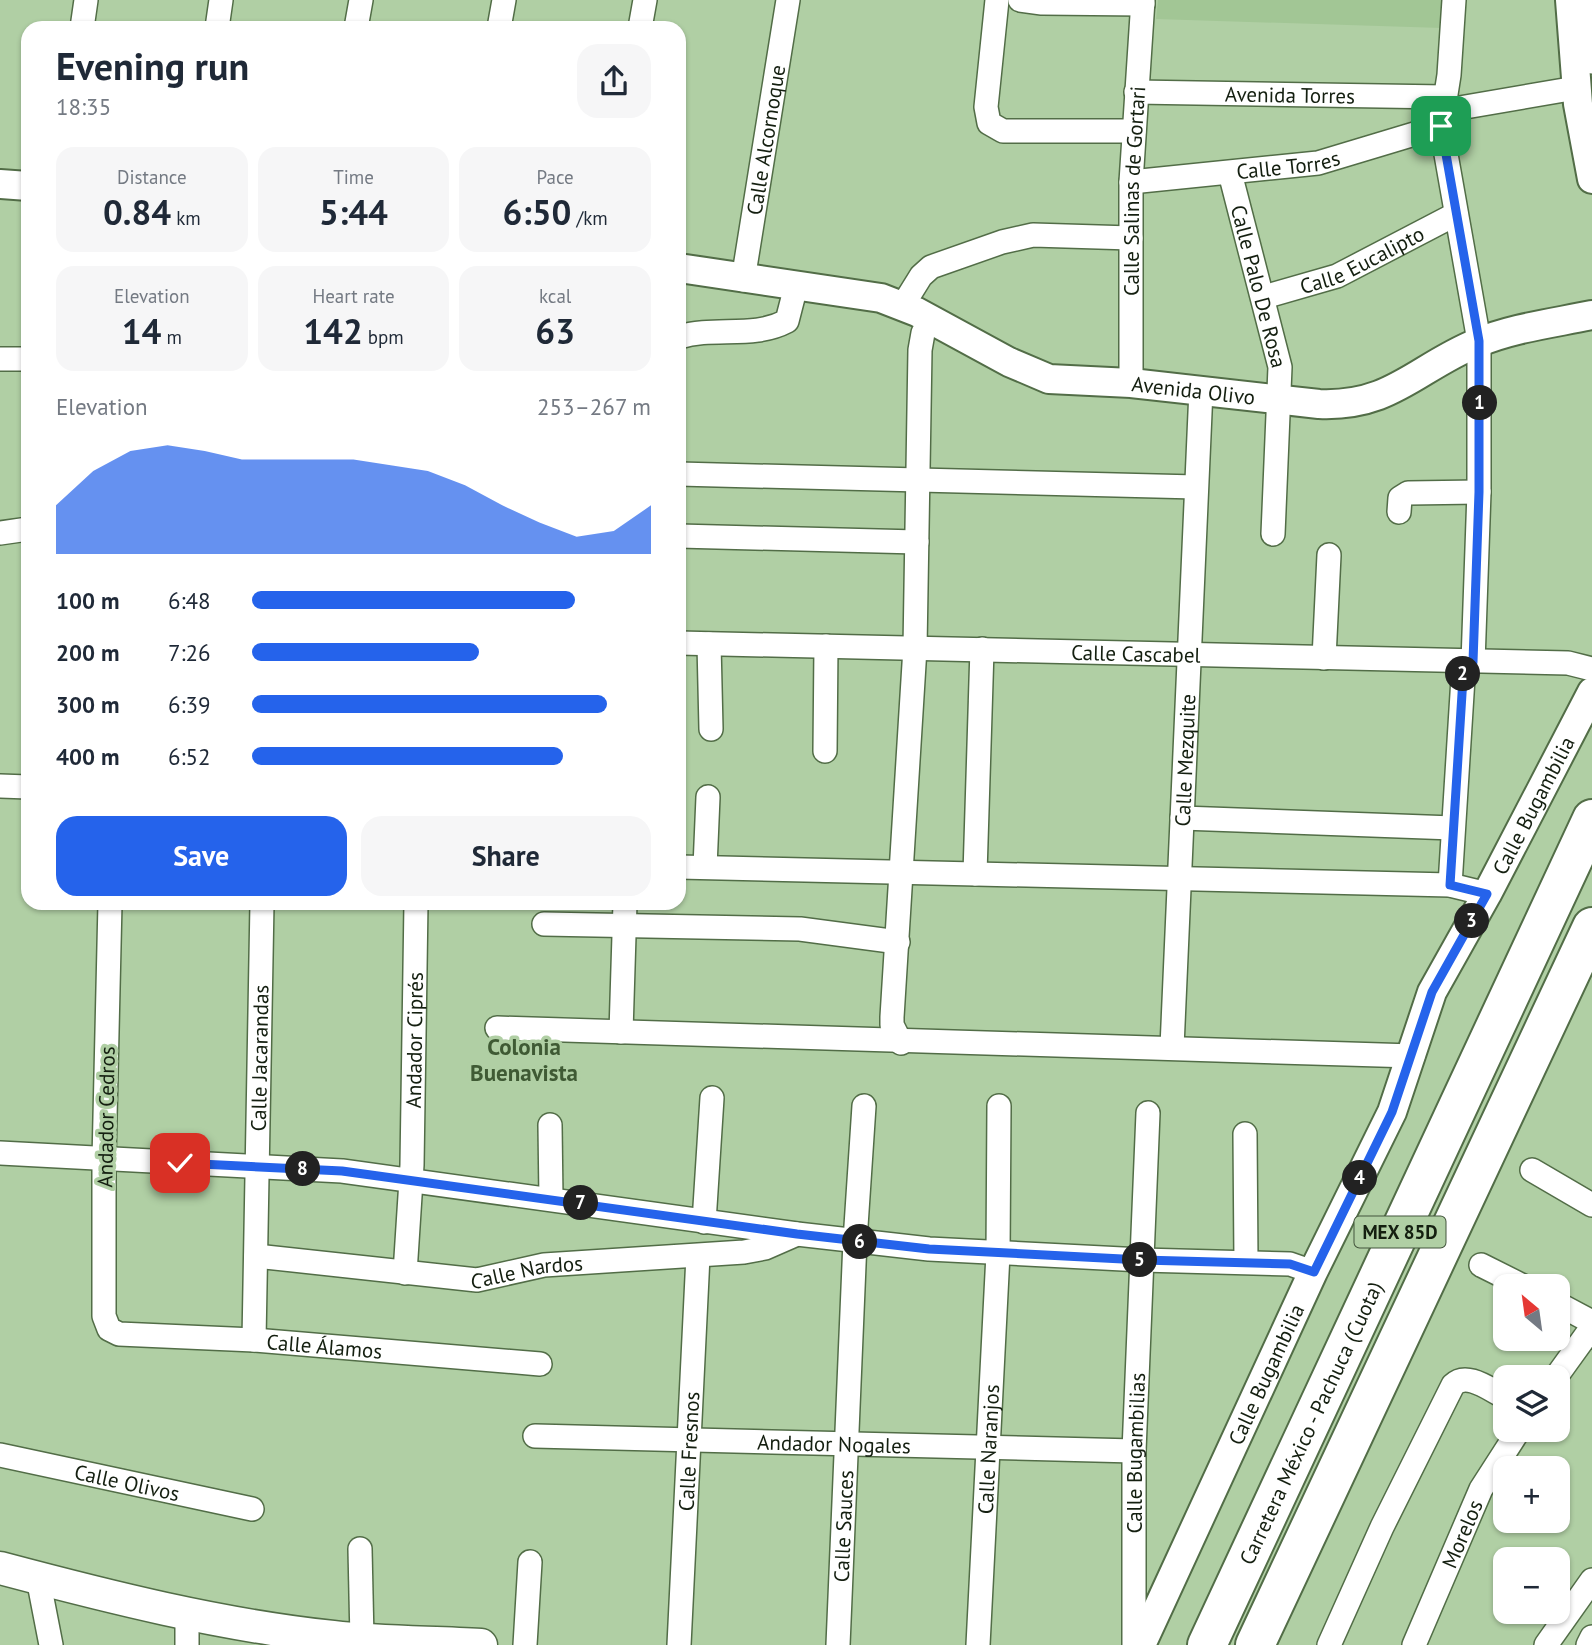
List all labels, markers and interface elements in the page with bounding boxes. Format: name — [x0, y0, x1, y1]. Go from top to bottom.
text: Evening run — [56, 41, 249, 90]
button: share — [577, 44, 651, 118]
street label: Calle Alcornoque — [740, 63, 791, 217]
street label: Avenida Torres — [1225, 80, 1355, 109]
street label: Calle Salinas de Gortari — [1118, 85, 1151, 296]
text: 18:35 — [56, 92, 111, 121]
pin — [1411, 96, 1471, 156]
icon: arrive — [1422, 107, 1460, 145]
street label: Calle Torres — [1235, 144, 1343, 185]
text: Distance — [117, 165, 187, 189]
text: Time — [333, 165, 374, 189]
text: Pace — [537, 165, 574, 189]
text: 0.84 — [103, 189, 171, 235]
text: 5:44 — [319, 189, 388, 235]
text: 6:50 — [503, 189, 571, 235]
street label: Calle Palo De Rosa — [1225, 202, 1293, 371]
text: km — [171, 206, 201, 230]
text: /km — [571, 206, 608, 230]
street label: Calle Eucalipto — [1297, 220, 1429, 300]
text: Elevation — [114, 284, 190, 308]
text: Heart rate — [312, 284, 395, 308]
text: kcal — [539, 284, 571, 308]
text: 14 — [122, 308, 161, 354]
text: 142 — [303, 308, 363, 354]
text: 63 — [535, 308, 575, 354]
text: m — [161, 325, 182, 349]
text: bpm — [363, 325, 404, 349]
street label: Avenida Olivo — [1130, 370, 1257, 410]
pin: 1 — [1462, 386, 1498, 420]
text: 1 — [1474, 390, 1485, 414]
text: Elevation — [56, 392, 148, 421]
text: 253–267 m — [537, 392, 651, 421]
text: 100 m — [56, 586, 119, 615]
text: 6:48 — [168, 586, 211, 615]
text: 200 m — [56, 638, 119, 667]
text: 7:26 — [168, 638, 211, 667]
street label: Calle Cascabel — [1071, 638, 1201, 668]
pin: 2 — [1446, 656, 1480, 692]
text: 2 — [1457, 661, 1468, 685]
text: 300 m — [56, 690, 119, 719]
text: 6:39 — [168, 690, 211, 719]
street label: Calle Mezquite — [1168, 693, 1201, 827]
street label: Calle Bugambilia — [1486, 732, 1580, 879]
text: 400 m — [56, 742, 119, 771]
text: 6:52 — [168, 742, 211, 771]
button: Save — [56, 816, 347, 896]
button: Share — [361, 816, 651, 896]
pin: 3 — [1454, 904, 1490, 939]
text: 3 — [1466, 908, 1477, 932]
street label: Andador Ciprés — [399, 972, 428, 1109]
street label: Calle Jacarandas — [244, 984, 274, 1132]
district label: Colonia Buenavista — [470, 1032, 578, 1087]
street label: Andador Cedros — [91, 1046, 121, 1188]
pin — [150, 1133, 210, 1193]
icon: check — [161, 1144, 199, 1182]
pin: 8 — [286, 1152, 320, 1186]
text: 8 — [297, 1156, 308, 1180]
pin: 4 — [1342, 1160, 1378, 1196]
text: 4 — [1354, 1165, 1365, 1189]
pin: 7 — [564, 1186, 598, 1220]
text: 7 — [575, 1190, 586, 1214]
road number: MEX 85D — [1354, 1216, 1446, 1248]
pin: 6 — [842, 1224, 878, 1260]
text: 6 — [854, 1229, 865, 1253]
pin: 5 — [1122, 1242, 1158, 1278]
text: 5 — [1134, 1247, 1145, 1271]
street label: Calle Nardos — [469, 1249, 584, 1294]
north arrow — [1493, 1274, 1570, 1351]
map controls — [1493, 1274, 1570, 1624]
street label: Carretera México - Pachuca (Cuota) — [1233, 1277, 1388, 1569]
street label: Calle Bugambilia — [1222, 1300, 1310, 1449]
street label: Calle Álamos — [266, 1328, 383, 1364]
button: layers — [1493, 1365, 1570, 1442]
street label: Calle Bugambilias — [1121, 1372, 1151, 1534]
street label: Calle Naranjos — [971, 1384, 1005, 1515]
street label: Calle Fresnos — [672, 1391, 705, 1512]
street label: Andador Nogales — [757, 1428, 911, 1459]
button: + — [1493, 1456, 1570, 1533]
street label: Calle Olivos — [72, 1458, 182, 1507]
street label: Calle Sauces — [827, 1470, 859, 1583]
street label: Morelos — [1435, 1495, 1488, 1572]
button: − — [1493, 1547, 1570, 1624]

